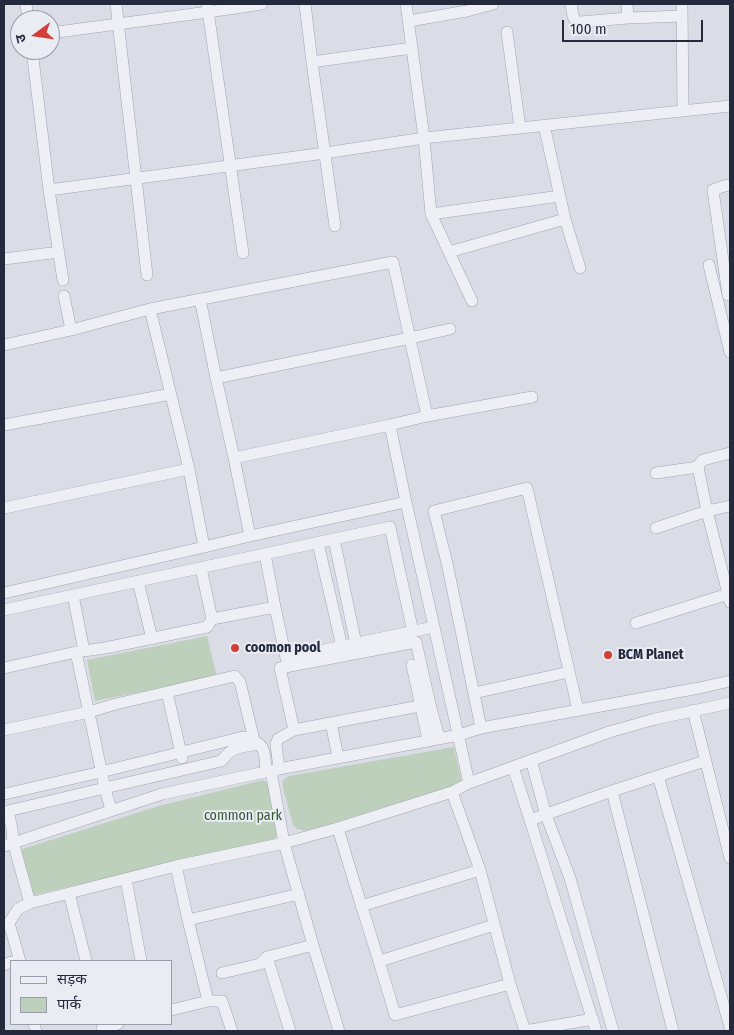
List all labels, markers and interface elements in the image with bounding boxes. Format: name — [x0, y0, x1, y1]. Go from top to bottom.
north arrow — [10, 10, 60, 60]
scale bar — [564, 10, 705, 42]
text: 100 m — [570, 20, 607, 38]
text: उ — [12, 32, 30, 45]
place label: coomon pool — [245, 640, 321, 656]
marker: coomon pool — [229, 642, 241, 654]
place label: BCM Planet — [618, 647, 684, 663]
marker: BCM Planet — [602, 649, 614, 661]
park label: common park — [204, 808, 282, 824]
legend — [10, 960, 172, 1025]
text: सड़क — [57, 970, 87, 988]
text: पार्क — [57, 995, 81, 1013]

